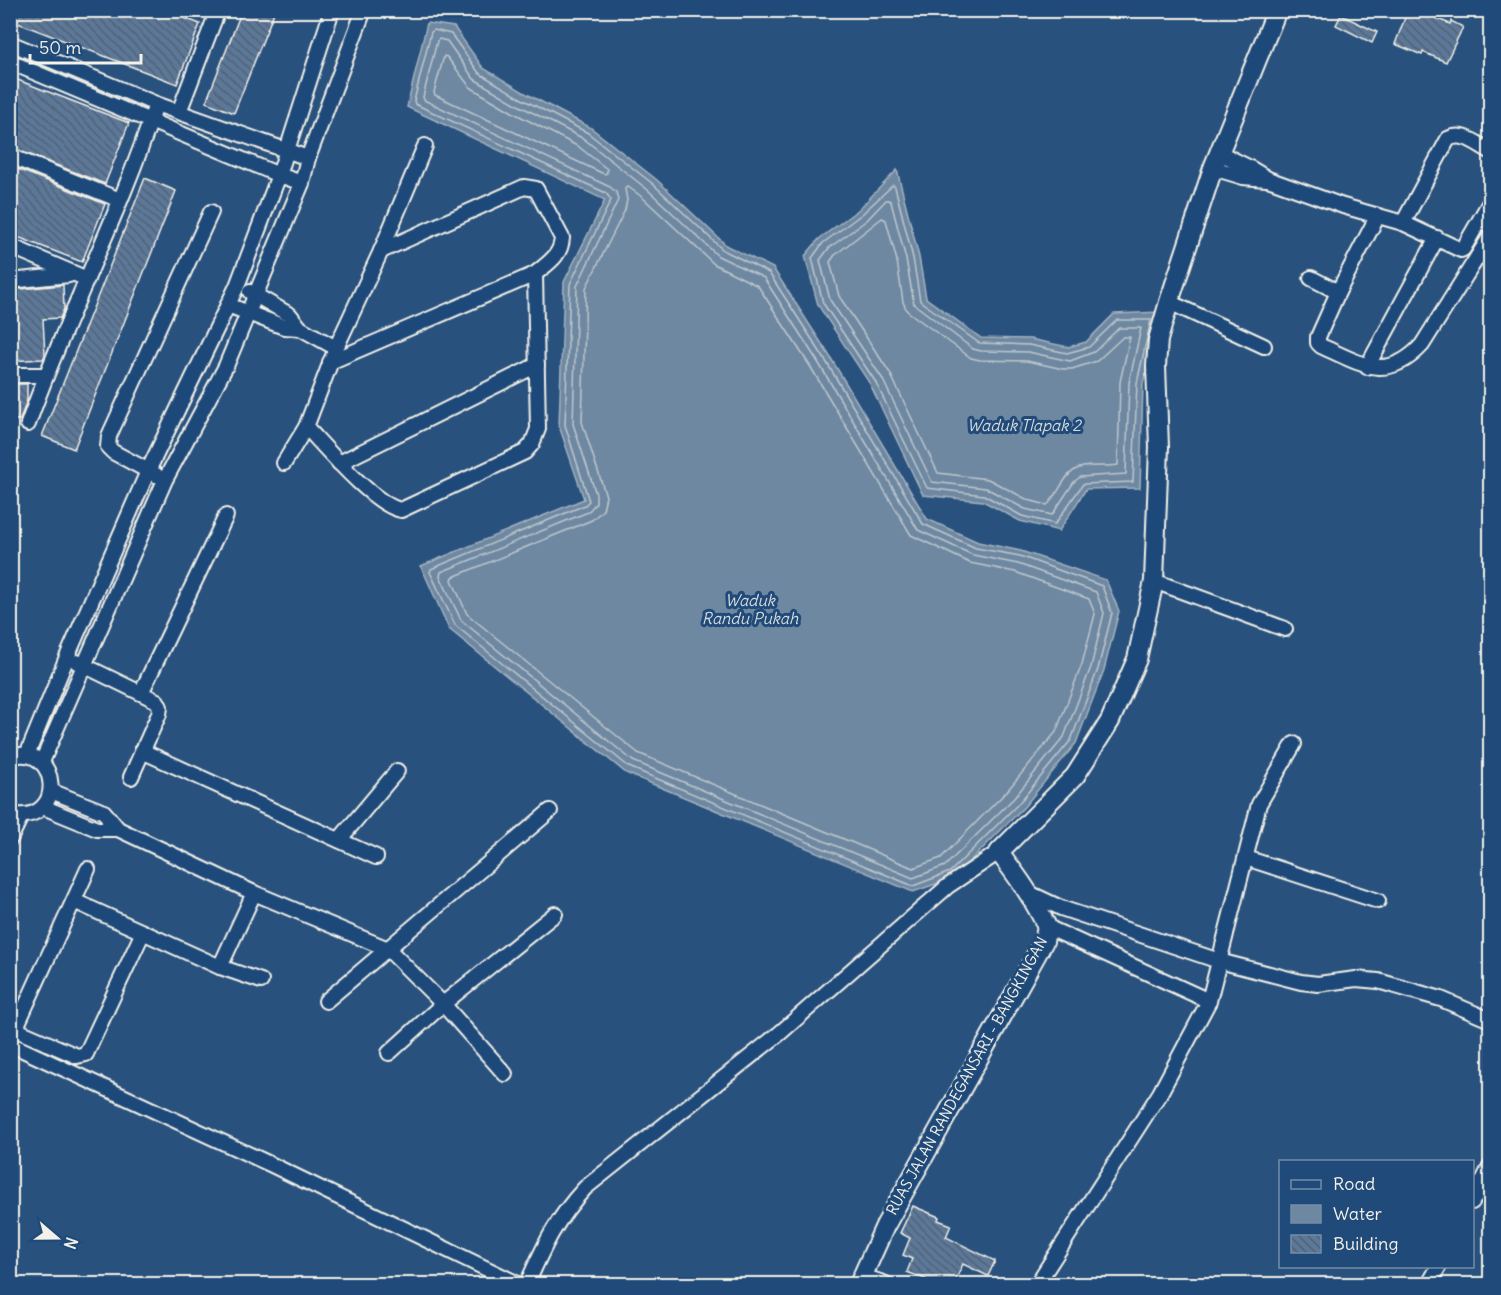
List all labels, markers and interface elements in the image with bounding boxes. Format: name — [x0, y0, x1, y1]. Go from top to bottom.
scale bar — [30, 27, 141, 65]
text: 50 m — [39, 36, 81, 59]
water label: Waduk Tlapak 2 — [967, 415, 1082, 435]
water label: Waduk Randu Pukah — [702, 590, 799, 628]
street label: RUAS JALAN RANDEGANSARI - BANGKINGAN — [882, 933, 1051, 1218]
legend — [1279, 1160, 1474, 1268]
text: Road — [1333, 1172, 1376, 1195]
text: Water — [1333, 1202, 1383, 1225]
north arrow — [27, 1208, 87, 1268]
text: Building — [1333, 1232, 1398, 1255]
text: N — [60, 1235, 82, 1252]

